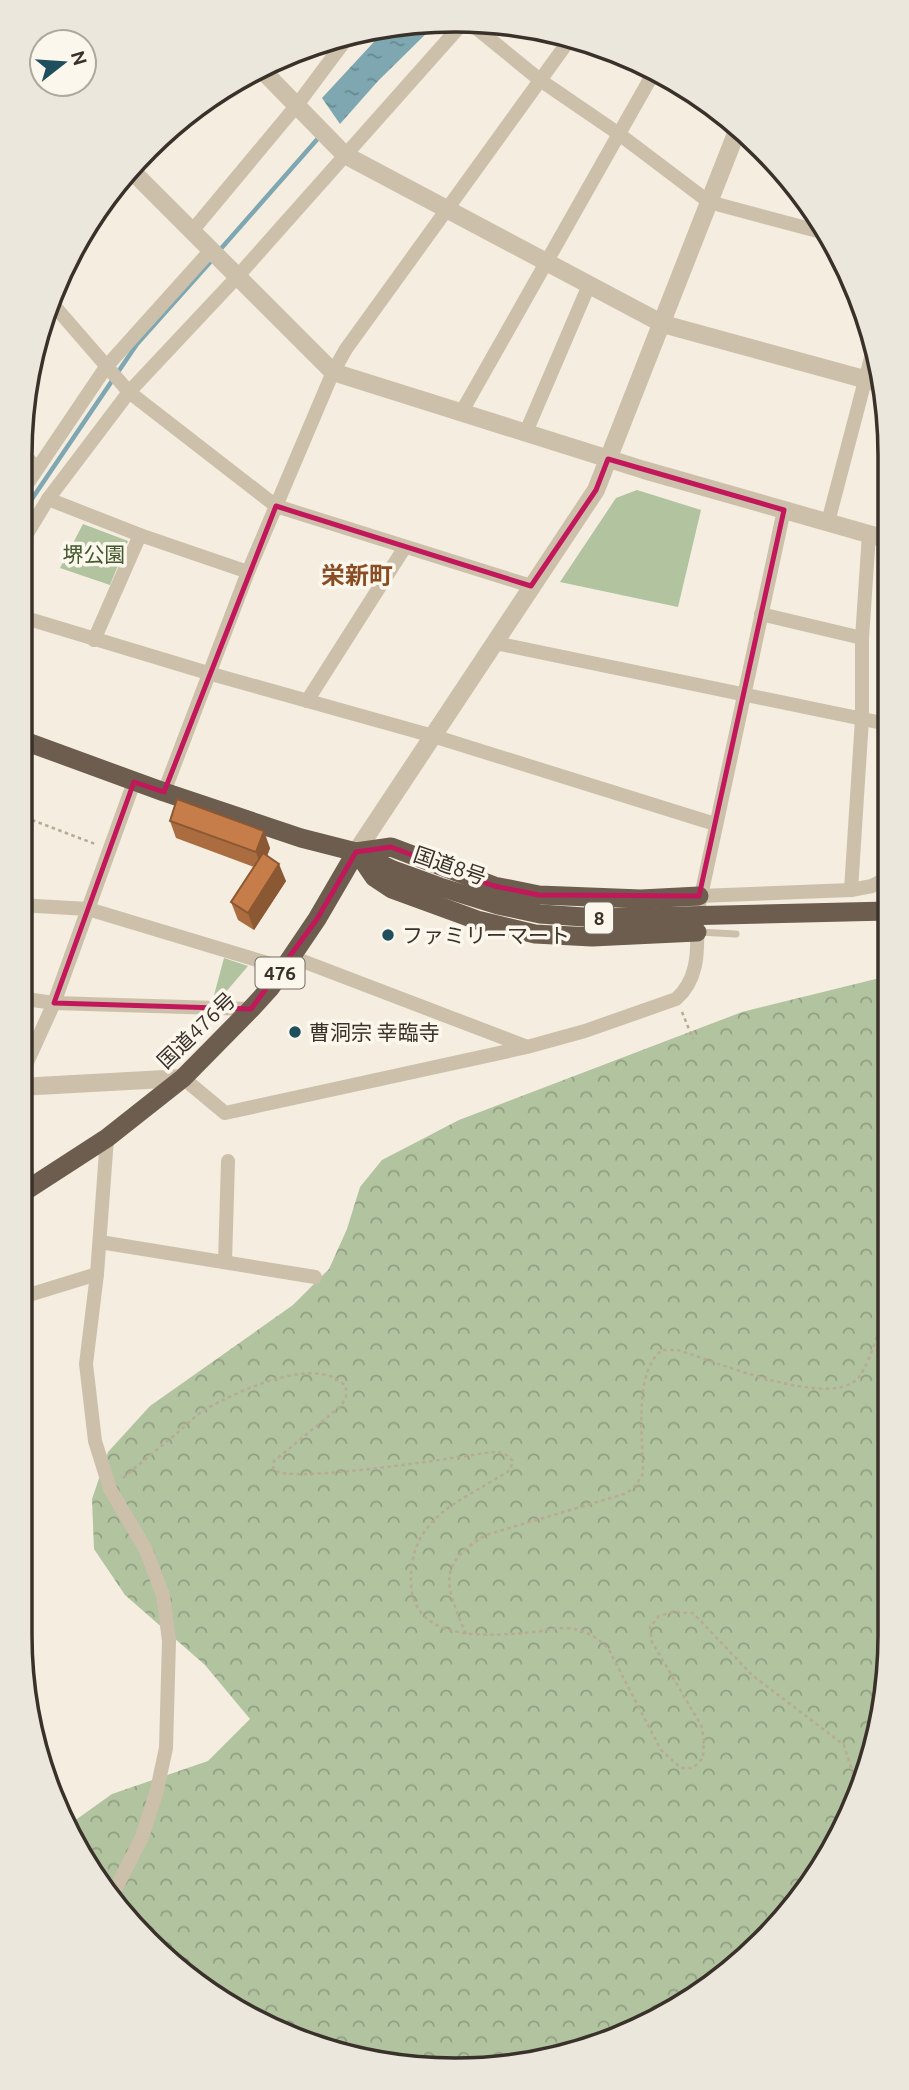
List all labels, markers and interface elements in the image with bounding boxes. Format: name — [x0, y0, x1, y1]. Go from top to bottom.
north arrow — [28, 28, 98, 98]
text: N — [67, 48, 92, 68]
park label: 堺公園 — [63, 542, 126, 566]
district label: 栄新町 — [321, 562, 393, 589]
street label: 国道8号 — [411, 841, 489, 889]
road number: 8 — [585, 902, 613, 934]
place label: ファミリーマート — [402, 923, 570, 947]
marker: ファミリーマート — [380, 927, 396, 943]
road number: 476 — [256, 958, 304, 988]
street label: 国道476号 — [152, 987, 240, 1073]
place label: 曹洞宗 幸臨寺 — [309, 1020, 440, 1044]
marker: 曹洞宗 幸臨寺 — [287, 1024, 303, 1040]

